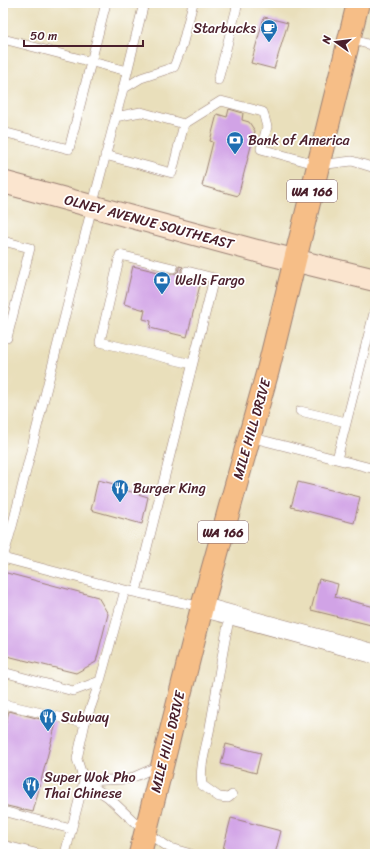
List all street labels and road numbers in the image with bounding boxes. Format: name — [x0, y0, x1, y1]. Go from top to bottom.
road number: WA 166 — [287, 180, 337, 202]
street label: OLNEY AVENUE SOUTHEAST — [61, 187, 238, 257]
street label: MILE HILL DRIVE — [226, 374, 279, 483]
road number: WA 166 — [198, 521, 248, 543]
street label: MILE HILL DRIVE — [143, 687, 193, 796]

